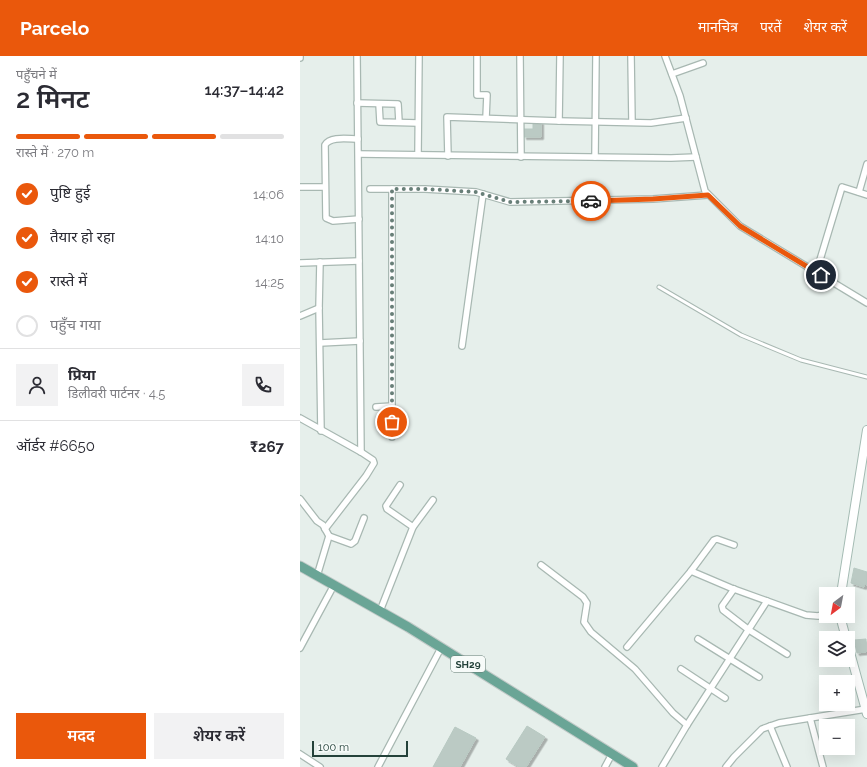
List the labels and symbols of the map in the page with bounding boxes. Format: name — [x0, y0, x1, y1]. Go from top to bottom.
courier — [571, 181, 611, 221]
pin — [804, 258, 838, 292]
pin — [375, 405, 409, 439]
north arrow — [819, 587, 855, 623]
road number: SH29 — [451, 656, 485, 672]
scale bar — [312, 739, 408, 758]

